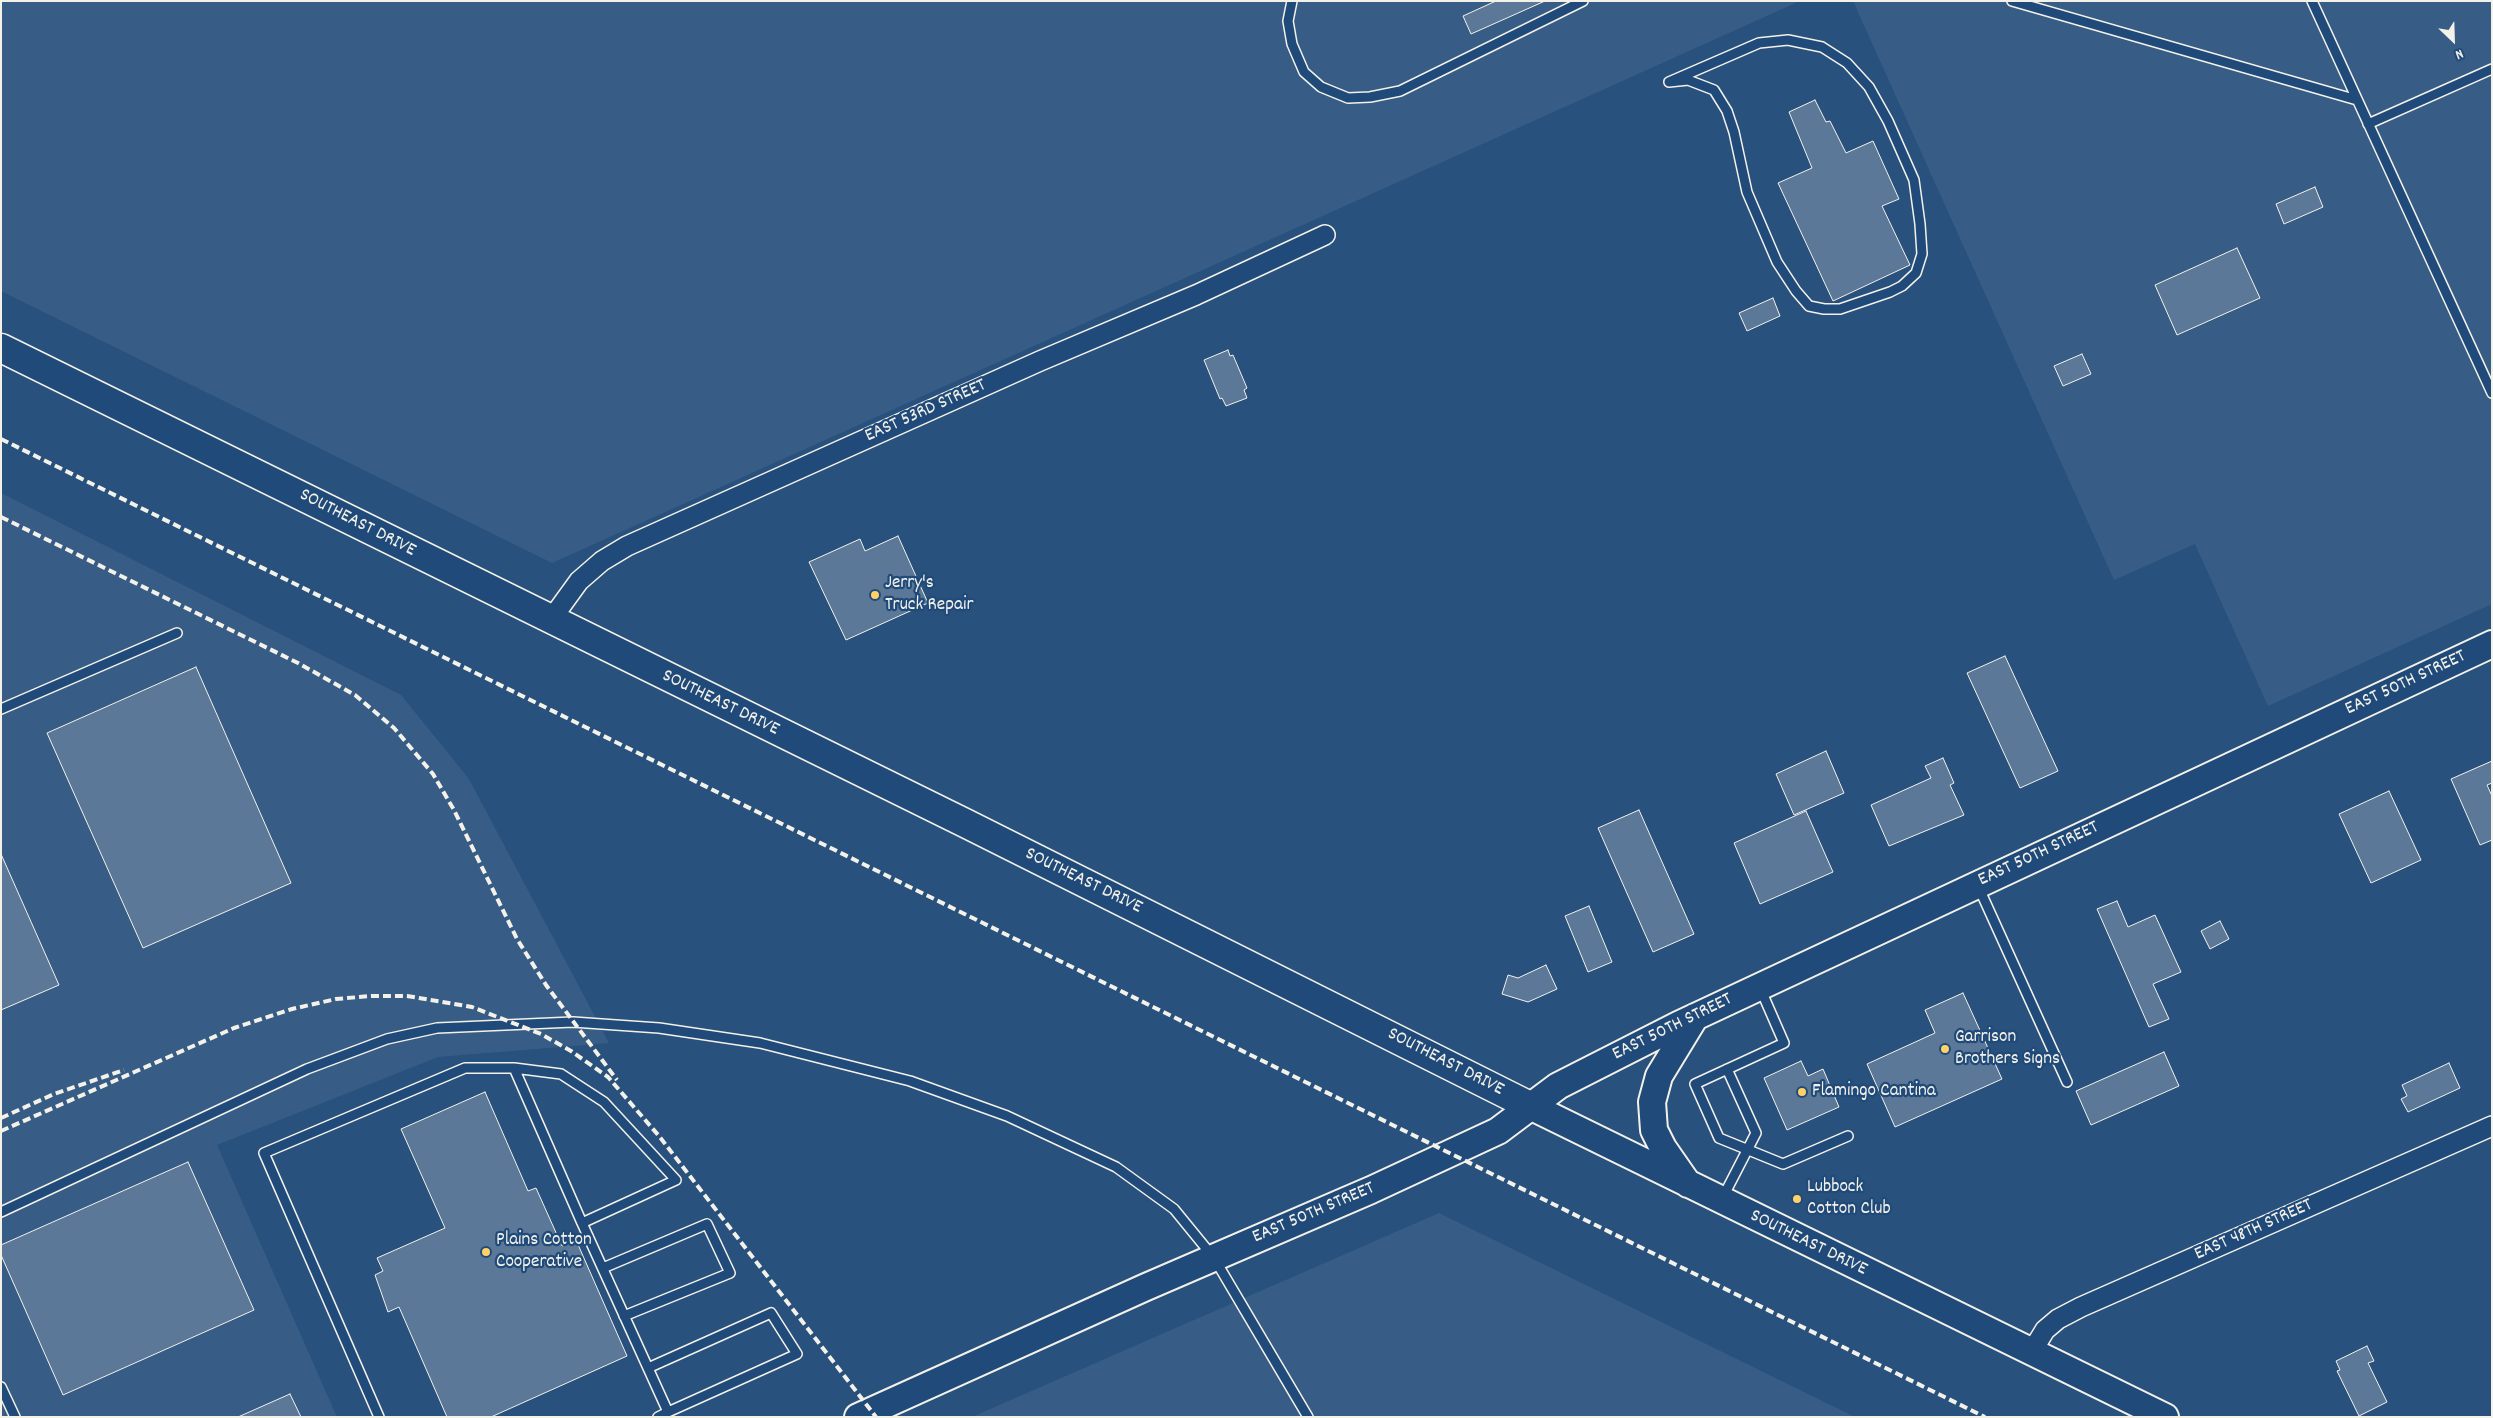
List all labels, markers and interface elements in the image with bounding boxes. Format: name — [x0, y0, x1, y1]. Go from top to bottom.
north arrow — [2428, 15, 2478, 65]
text: N — [2452, 43, 2466, 64]
street label: EAST 53RD STREET — [862, 375, 990, 449]
street label: SOUTHEAST DRIVE — [295, 485, 419, 563]
place label: Jerry's Truck Repair — [885, 573, 973, 617]
marker: Jerry's Truck Repair — [869, 589, 881, 601]
street label: EAST 50TH STREET — [2342, 646, 2470, 722]
street label: SOUTHEAST DRIVE — [658, 666, 782, 742]
street label: EAST 50TH STREET — [1975, 817, 2103, 893]
street label: SOUTHEAST DRIVE — [1021, 844, 1145, 920]
street label: EAST 50TH STREET — [1609, 989, 1737, 1067]
street label: SOUTHEAST DRIVE — [1383, 1024, 1507, 1102]
place label: Garrison Brothers Signs — [1955, 1027, 2060, 1071]
marker: Garrison Brothers Signs — [1939, 1043, 1951, 1055]
place label: Flamingo Cantina — [1812, 1081, 1936, 1103]
marker: Flamingo Cantina — [1796, 1086, 1808, 1098]
place label: Lubbock Cotton Club — [1807, 1177, 1891, 1221]
street label: EAST 50TH STREET — [1250, 1178, 1378, 1250]
marker: Lubbock Cotton Club — [1791, 1193, 1803, 1205]
street label: EAST 48TH STREET — [2192, 1195, 2316, 1267]
street label: SOUTHEAST DRIVE — [1746, 1206, 1870, 1282]
place label: Plains Cotton Cooperative — [496, 1230, 592, 1274]
marker: Plains Cotton Cooperative — [480, 1246, 492, 1258]

